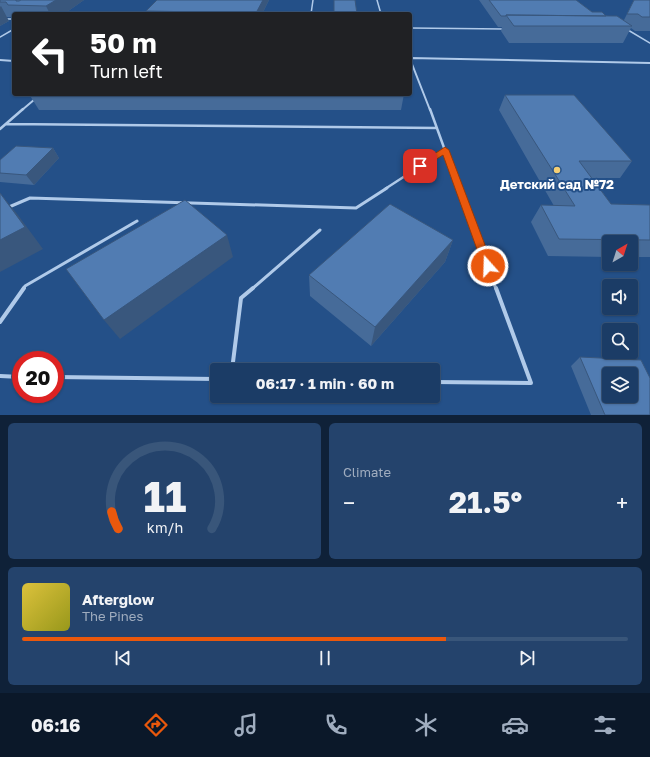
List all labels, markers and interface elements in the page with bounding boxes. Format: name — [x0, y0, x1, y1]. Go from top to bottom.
text: 50 m — [90, 26, 157, 59]
icon: left — [24, 28, 76, 80]
text: Turn left — [90, 60, 163, 82]
pin — [403, 149, 437, 183]
icon: arrive — [409, 155, 431, 177]
marker: Детский сад №72 — [552, 165, 562, 175]
place label: Детский сад №72 — [500, 176, 614, 192]
north arrow — [602, 235, 638, 271]
map controls — [602, 235, 638, 403]
position arrow — [467, 245, 509, 287]
button: sound — [602, 279, 638, 315]
button: search — [602, 323, 638, 359]
speed limit sign: 20 — [12, 351, 64, 403]
button: layers — [602, 367, 638, 403]
text: 06:17 · 1 min · 60 m — [256, 374, 394, 392]
text: Climate — [343, 464, 391, 480]
text: 11 — [143, 471, 186, 521]
text: 21.5° — [449, 484, 522, 520]
text: − — [343, 489, 355, 516]
text: + — [616, 489, 628, 516]
text: km/h — [146, 519, 183, 536]
text: Afterglow — [82, 590, 154, 608]
text: The Pines — [82, 608, 143, 624]
icon: previous — [112, 647, 134, 669]
icon: pause — [314, 647, 336, 669]
icon: next — [516, 647, 538, 669]
icon: directions — [142, 711, 170, 739]
icon: music — [232, 711, 260, 739]
icon: phone — [322, 711, 350, 739]
icon: climate — [412, 711, 440, 739]
icon: car — [501, 711, 529, 739]
icon: filters — [591, 711, 619, 739]
text: 06:16 — [31, 714, 80, 736]

